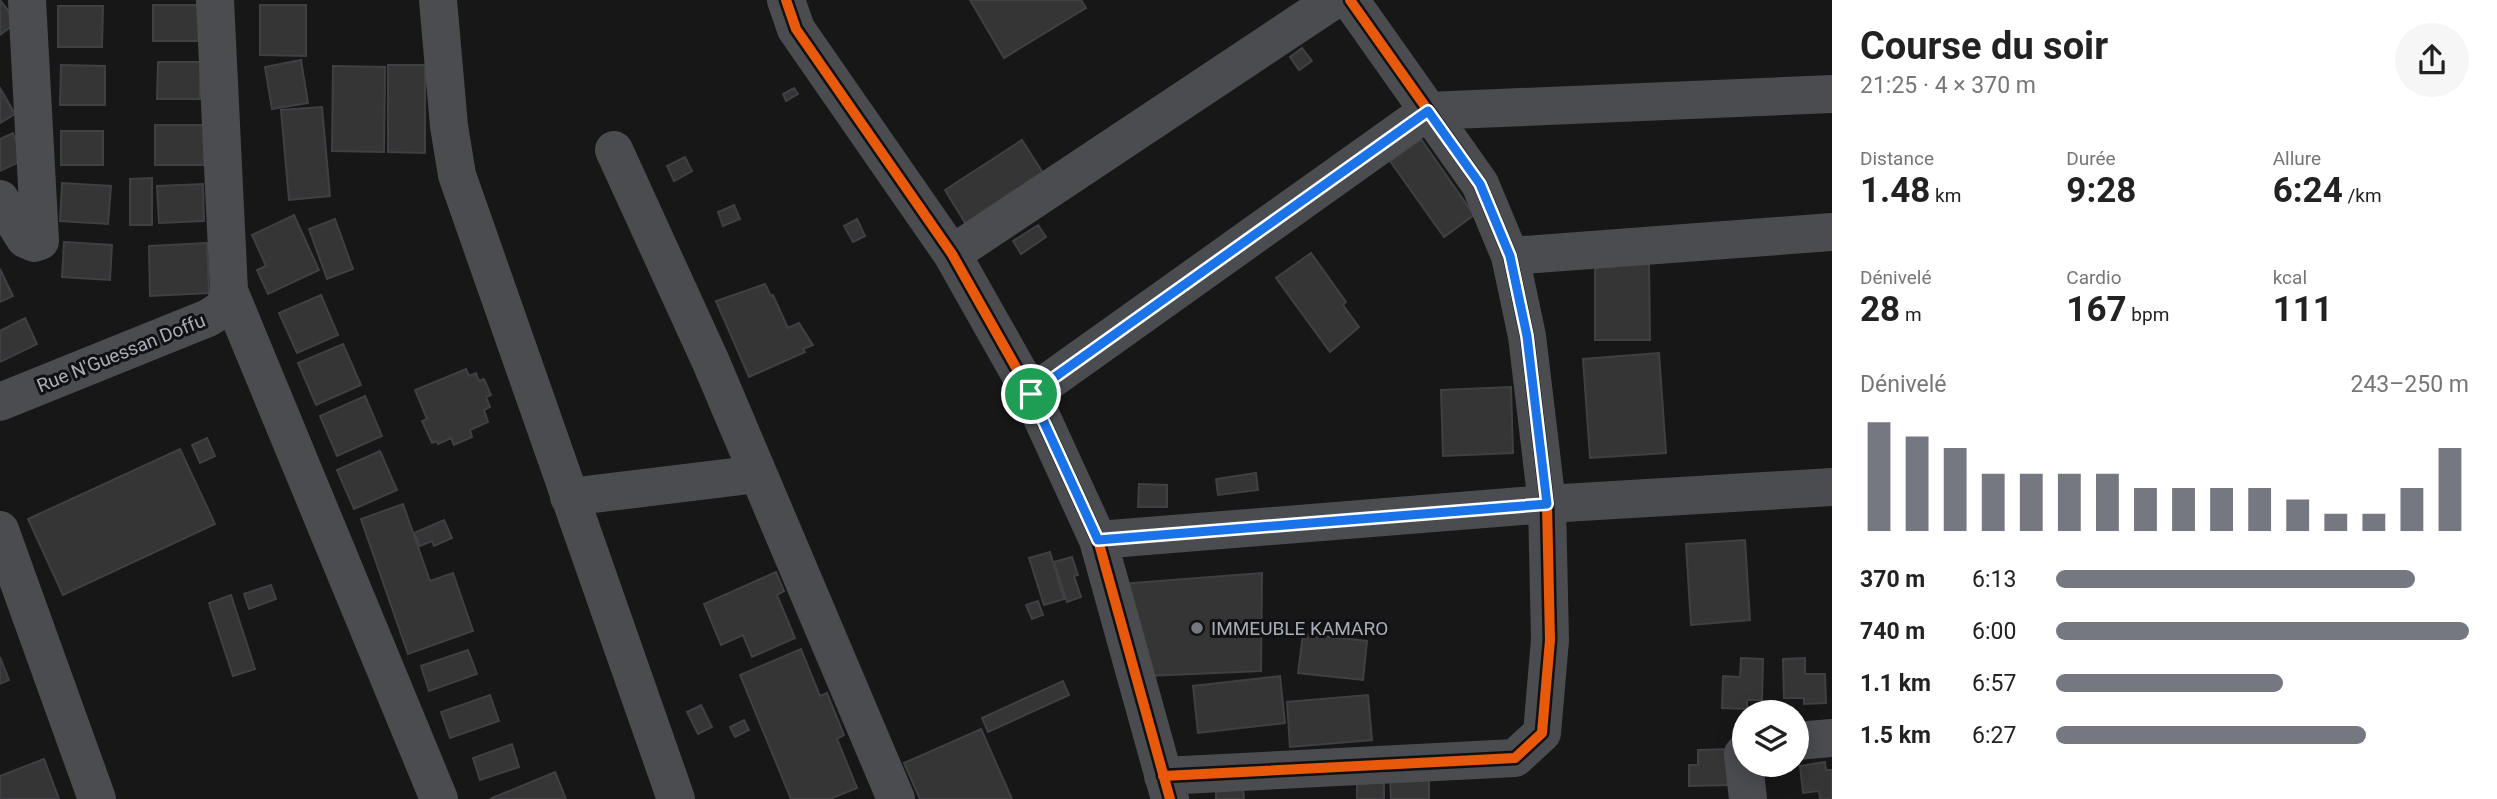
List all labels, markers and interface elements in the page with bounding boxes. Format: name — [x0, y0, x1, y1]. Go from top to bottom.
button: share — [2395, 23, 2469, 97]
text: Course du soir — [1860, 24, 2108, 68]
text: 21:25 · 4 × 370 m — [1860, 72, 2036, 99]
text: Distance — [1860, 147, 1934, 170]
text: Durée — [2066, 147, 2116, 170]
text: Allure — [2273, 147, 2321, 170]
text: 1.48 — [1860, 170, 1930, 211]
text: 9:28 — [2066, 170, 2136, 211]
text: 6:24 — [2273, 170, 2343, 211]
text: km — [1930, 184, 1961, 207]
text: /km — [2343, 184, 2382, 207]
text: Dénivelé — [1860, 266, 1932, 289]
text: Cardio — [2066, 266, 2121, 289]
text: kcal — [2273, 266, 2307, 289]
text: 28 — [1860, 289, 1900, 330]
text: 167 — [2066, 289, 2127, 330]
text: 111 — [2273, 289, 2333, 330]
text: m — [1900, 303, 1922, 326]
text: bpm — [2127, 303, 2169, 326]
street label: Rue N'Guessan Doffu — [33, 309, 209, 397]
pin — [1001, 364, 1061, 424]
text: Dénivelé — [1860, 371, 1947, 398]
text: 243–250 m — [2350, 371, 2469, 398]
icon: arrive — [1012, 375, 1050, 413]
text: 370 m — [1860, 566, 1925, 593]
text: 6:13 — [1972, 566, 2016, 593]
place label: IMMEUBLE KAMARO — [1211, 617, 1388, 640]
text: 740 m — [1860, 618, 1925, 645]
text: 6:00 — [1972, 618, 2016, 645]
marker: IMMEUBLE KAMARO — [1189, 620, 1205, 636]
text: 1.1 km — [1860, 670, 1931, 697]
text: 6:57 — [1972, 670, 2016, 697]
map controls — [1732, 700, 1809, 777]
button: layers — [1732, 700, 1809, 777]
text: 1.5 km — [1860, 722, 1931, 749]
text: 6:27 — [1972, 722, 2016, 749]

